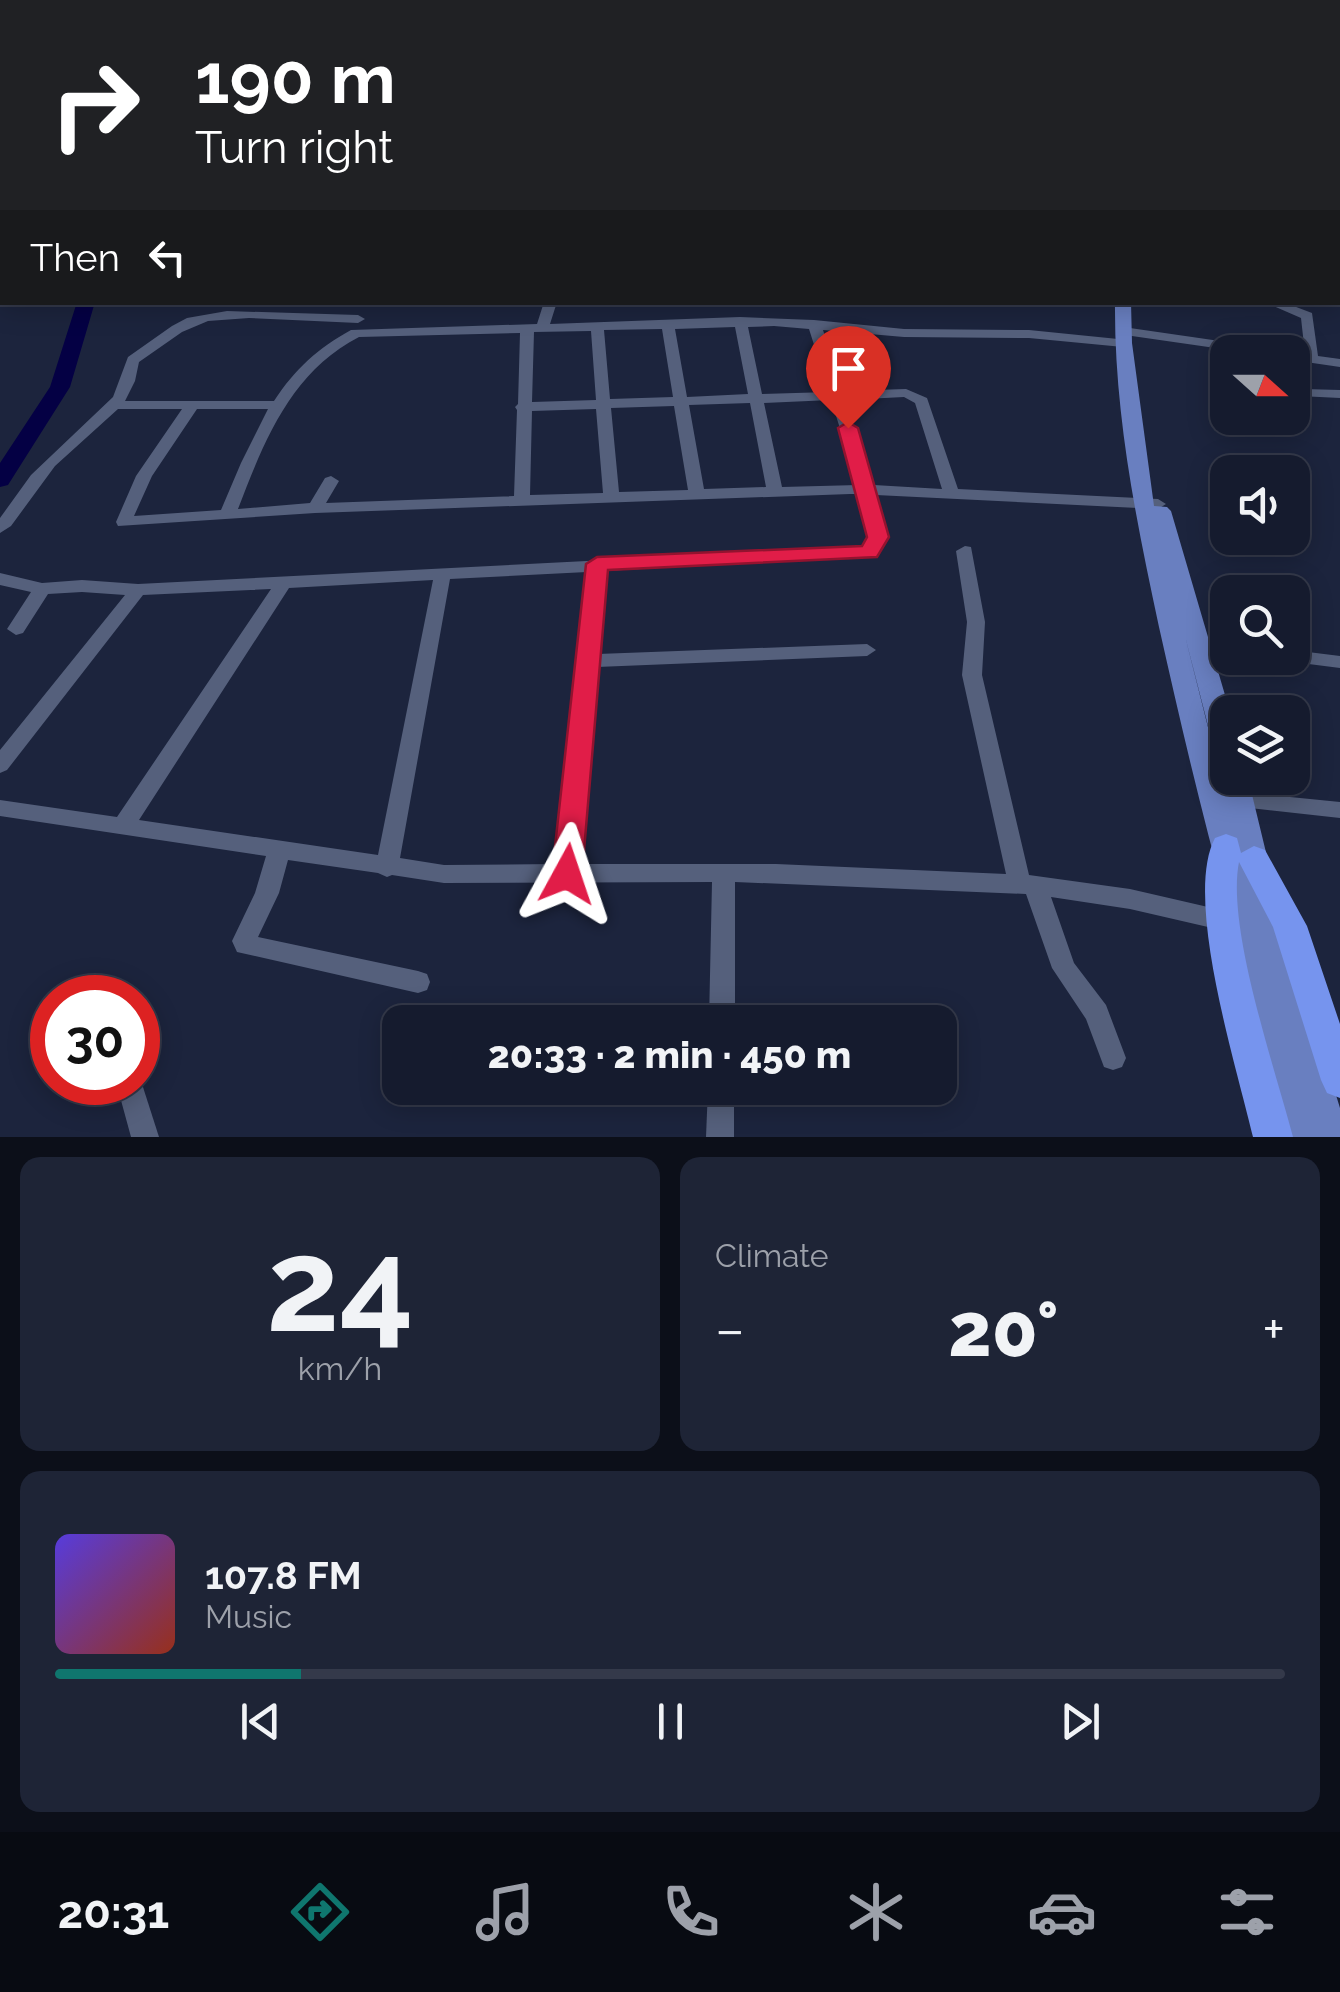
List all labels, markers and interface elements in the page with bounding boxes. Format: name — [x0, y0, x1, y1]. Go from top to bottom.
text: 190 m — [195, 37, 396, 119]
icon: right — [30, 40, 160, 170]
text: Turn right — [195, 121, 393, 174]
icon: left — [140, 230, 195, 285]
text: Then — [30, 235, 120, 280]
pin — [806, 326, 891, 429]
north arrow — [1210, 335, 1310, 435]
map controls — [1210, 335, 1310, 795]
icon: arrive — [821, 341, 876, 396]
button: sound — [1210, 455, 1310, 555]
button: search — [1210, 575, 1310, 675]
button: layers — [1210, 695, 1310, 795]
position arrow — [515, 822, 619, 926]
speed limit sign: 30 — [30, 975, 160, 1105]
text: 20:33 · 2 min · 450 m — [488, 1032, 851, 1077]
text: 24 — [266, 1209, 414, 1361]
text: Climate — [715, 1237, 829, 1274]
text: 20° — [948, 1285, 1059, 1374]
text: − — [715, 1297, 745, 1362]
text: + — [1262, 1297, 1285, 1362]
text: km/h — [298, 1350, 382, 1387]
text: 107.8 FM — [205, 1553, 362, 1598]
text: Music — [205, 1598, 292, 1635]
icon: previous — [233, 1694, 288, 1749]
icon: pause — [643, 1694, 698, 1749]
icon: next — [1053, 1694, 1108, 1749]
icon: directions — [285, 1877, 355, 1947]
icon: music — [470, 1877, 540, 1947]
icon: phone — [656, 1877, 726, 1947]
icon: climate — [841, 1877, 911, 1947]
icon: car — [1027, 1877, 1097, 1947]
icon: filters — [1212, 1877, 1282, 1947]
text: 20:31 — [58, 1886, 169, 1939]

